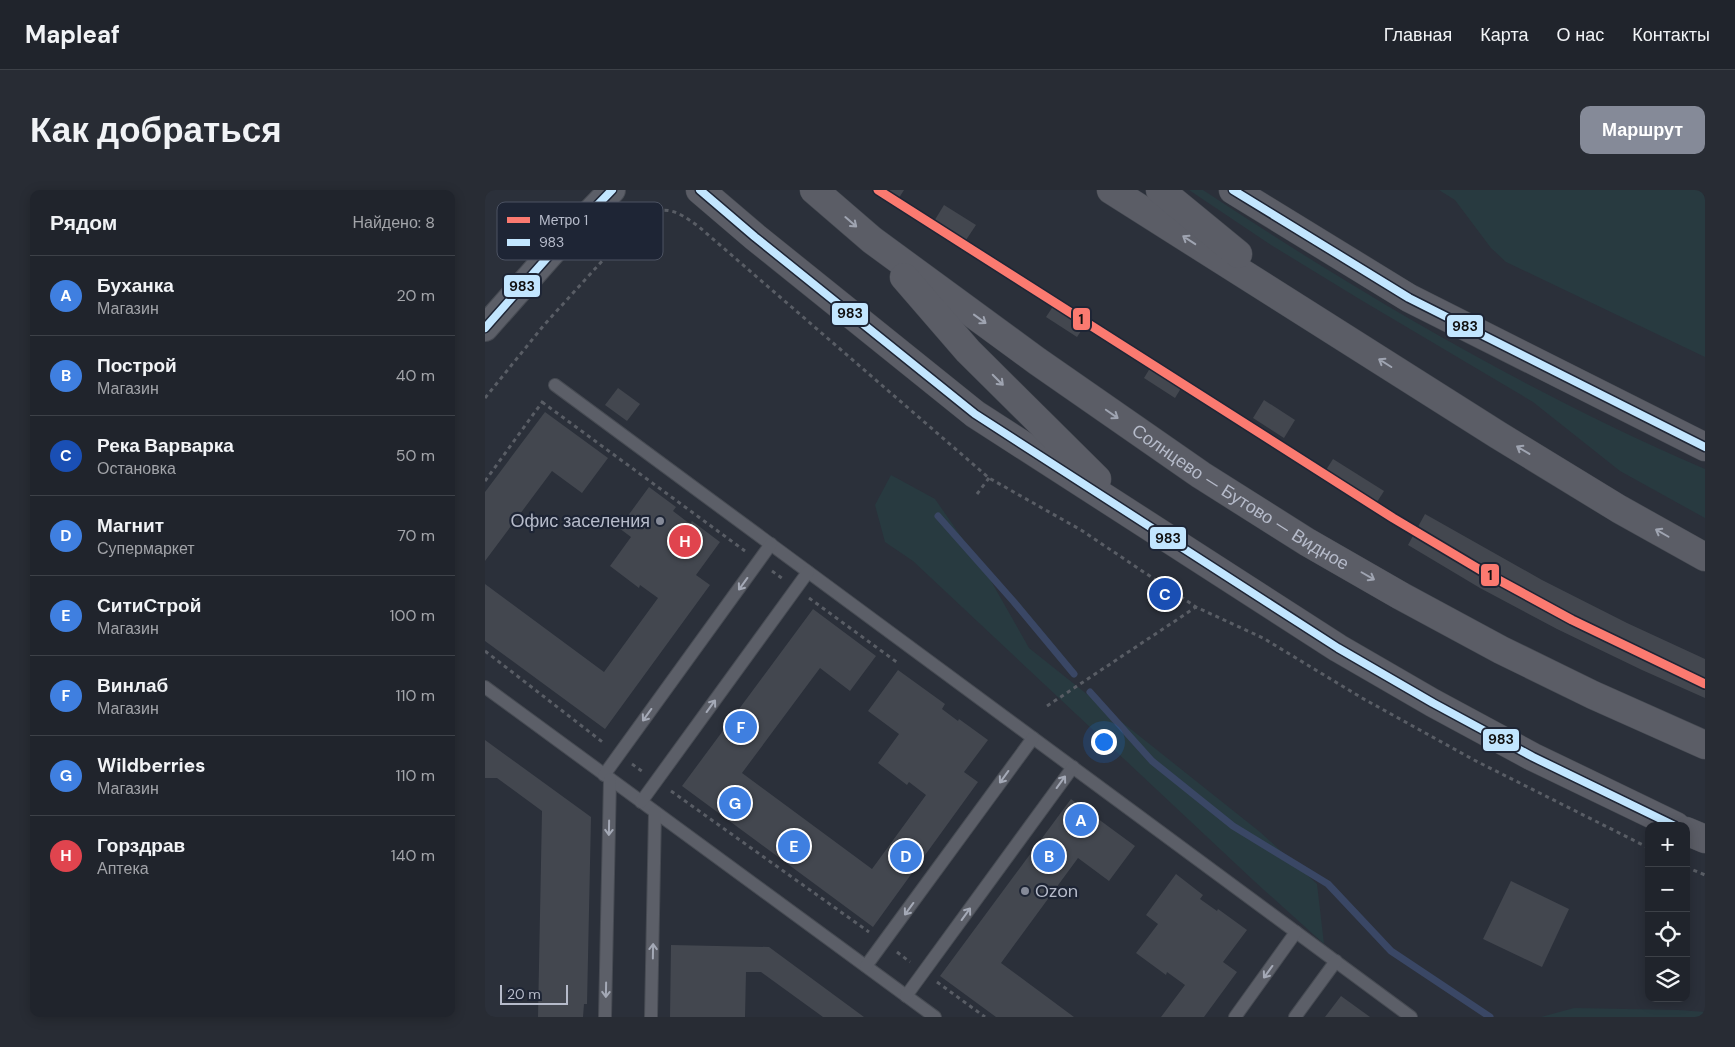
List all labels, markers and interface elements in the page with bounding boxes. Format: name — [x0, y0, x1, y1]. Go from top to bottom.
text: Mapleaf — [25, 19, 120, 50]
text: Главная — [1384, 23, 1452, 47]
text: Карта — [1480, 23, 1529, 47]
text: О нас — [1557, 23, 1604, 47]
text: Контакты — [1632, 23, 1710, 47]
button: Маршрут — [1580, 106, 1705, 154]
text: Как добраться — [30, 107, 282, 153]
legend — [497, 202, 663, 260]
text: Рядом — [50, 209, 117, 237]
text: Метро 1 — [539, 211, 588, 229]
text: Найдено: 8 — [352, 212, 435, 233]
one-way arrow — [844, 216, 857, 228]
text: 983 — [539, 233, 564, 251]
one-way arrow — [1182, 234, 1196, 244]
text: Буханка — [97, 273, 174, 298]
line badge: 983 — [503, 274, 541, 298]
text: 983 — [509, 277, 535, 295]
text: A — [60, 285, 72, 306]
text: 20 m — [396, 285, 435, 306]
text: Магазин — [97, 298, 159, 319]
line badge: 983 — [831, 302, 869, 326]
text: 983 — [837, 304, 863, 322]
line badge: 1 — [1072, 307, 1091, 331]
text: 1 — [1078, 310, 1084, 328]
one-way arrow — [973, 314, 987, 324]
line badge: 983 — [1446, 314, 1484, 338]
text: 983 — [1452, 317, 1478, 335]
text: Построй — [97, 353, 177, 378]
one-way arrow — [1379, 358, 1393, 368]
text: B — [61, 365, 71, 386]
text: 40 m — [396, 365, 435, 386]
one-way arrow — [992, 374, 1004, 386]
text: Магазин — [97, 378, 159, 399]
one-way arrow — [1105, 409, 1119, 419]
street label: Солнцево — Бутово — Видное — [1127, 418, 1353, 576]
text: Река Варварка — [97, 433, 234, 458]
text: C — [60, 445, 72, 466]
text: 50 m — [396, 445, 435, 466]
one-way arrow — [1516, 445, 1530, 455]
text: Остановка — [97, 458, 176, 479]
place label: Офис заселения — [510, 509, 650, 533]
text: Магнит — [97, 513, 164, 538]
marker: Офис заселения — [654, 515, 666, 527]
pin: H — [669, 522, 701, 560]
text: D — [60, 525, 72, 546]
text: 70 m — [397, 525, 435, 546]
line badge: 983 — [1149, 526, 1187, 550]
one-way arrow — [1656, 528, 1670, 538]
text: 983 — [1155, 529, 1181, 547]
text: Супермаркет — [97, 538, 195, 559]
line badge: 1 — [1480, 563, 1500, 587]
text: 1 — [1487, 566, 1493, 584]
one-way arrow — [1360, 572, 1374, 582]
pin: C — [1149, 575, 1181, 613]
one-way arrow — [738, 577, 748, 591]
text: СитиСтрой — [97, 593, 201, 618]
text: E — [61, 605, 71, 626]
text: 100 m — [390, 605, 435, 626]
text: Магазин — [97, 618, 159, 639]
text: Винлаб — [97, 673, 168, 698]
text: F — [62, 685, 70, 706]
text: 110 m — [396, 685, 435, 706]
text: Магазин — [97, 698, 159, 719]
one-way arrow — [706, 699, 716, 713]
one-way arrow — [642, 708, 652, 722]
pin: F — [725, 708, 757, 746]
line badge: 983 — [1482, 728, 1520, 752]
your location — [1091, 729, 1117, 755]
text: 983 — [1488, 730, 1514, 748]
text: Wildberries — [97, 753, 205, 778]
text: G — [60, 765, 72, 786]
text: 110 m — [396, 765, 435, 786]
one-way arrow — [999, 770, 1009, 784]
one-way arrow — [1056, 776, 1067, 790]
text: Магазин — [97, 778, 159, 799]
pin: G — [719, 784, 751, 822]
pin: A — [1065, 801, 1097, 839]
one-way arrow — [604, 820, 614, 836]
map controls — [1645, 822, 1690, 1002]
button: + — [1645, 822, 1690, 867]
pin: E — [778, 827, 810, 865]
text: Горздрав — [97, 833, 185, 858]
pin: D — [890, 837, 922, 875]
pin: B — [1033, 837, 1065, 875]
text: H — [60, 845, 72, 866]
text: 140 m — [391, 845, 435, 866]
text: Аптека — [97, 858, 149, 879]
button: − — [1645, 867, 1690, 912]
place label: Ozon — [1035, 879, 1078, 903]
marker: Ozon — [1019, 885, 1031, 897]
one-way arrow — [904, 901, 914, 915]
one-way arrow — [961, 907, 971, 921]
button: locate — [1645, 912, 1690, 957]
one-way arrow — [648, 943, 657, 959]
button: layers — [1645, 957, 1690, 1002]
one-way arrow — [1262, 965, 1273, 978]
scale bar — [500, 982, 567, 1005]
one-way arrow — [601, 982, 610, 998]
text: 20 m — [507, 985, 541, 1003]

